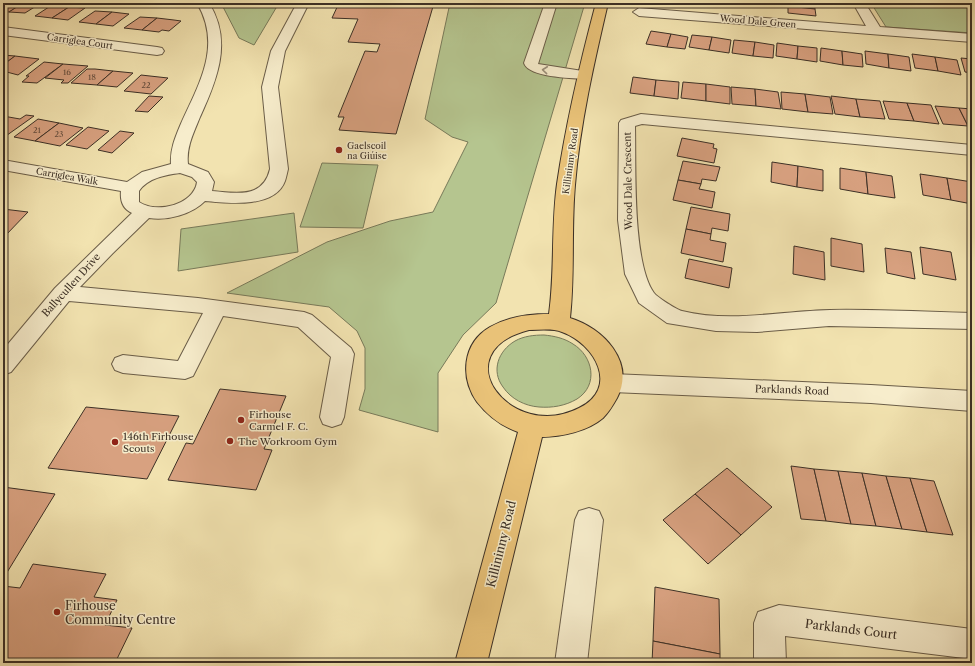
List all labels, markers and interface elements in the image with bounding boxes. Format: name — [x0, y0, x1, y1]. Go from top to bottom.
street label: Wood Dale Green — [718, 12, 797, 30]
street label: Carriglea Court — [46, 31, 114, 51]
one-way arrow — [542, 65, 548, 74]
house number: 16 — [63, 67, 71, 77]
house number: 18 — [88, 72, 96, 82]
house number: 22 — [141, 80, 151, 90]
house number: 21 — [33, 125, 42, 135]
street label: Killininny Road — [560, 127, 580, 195]
house number: 23 — [54, 129, 64, 139]
street label: Wood Dale Crescent — [621, 131, 635, 231]
place label: Gaelscoil na Giúise — [347, 140, 387, 161]
marker: Gaelscoil na Giúise — [334, 145, 344, 155]
street label: Carriglea Walk — [35, 165, 100, 187]
street label: Ballycullen Drive — [39, 250, 103, 320]
street label: Parklands Road — [755, 382, 829, 398]
place label: Firhouse Carmel F. C. — [249, 408, 308, 433]
marker: Firhouse Carmel F. C. — [236, 415, 246, 425]
place label: 146th Firhouse Scouts — [123, 430, 194, 455]
place label: The Workroom Gym — [238, 435, 338, 448]
marker: The Workroom Gym — [225, 436, 235, 446]
marker: 146th Firhouse Scouts — [110, 437, 120, 447]
street label: Killininny Road — [483, 498, 519, 589]
place label: Firhouse Community Centre — [65, 598, 176, 627]
marker: Firhouse Community Centre — [52, 607, 62, 617]
street label: Parklands Court — [804, 616, 899, 642]

